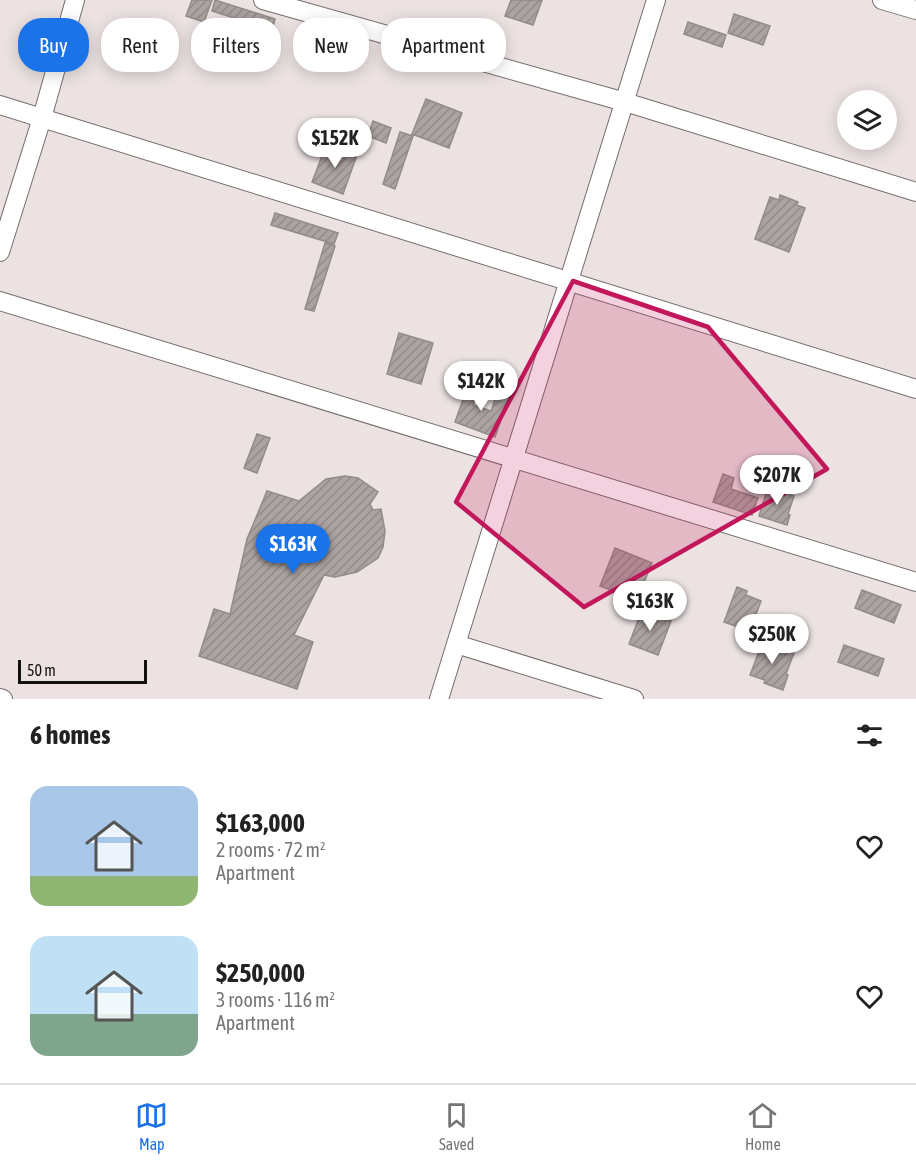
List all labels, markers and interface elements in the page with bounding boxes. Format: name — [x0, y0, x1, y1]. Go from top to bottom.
chip: Buy — [18, 18, 89, 72]
chip: Rent — [101, 18, 179, 72]
chip: Filters — [191, 18, 281, 72]
chip: New — [293, 18, 369, 72]
chip: Apartment — [381, 18, 506, 72]
map controls — [837, 90, 897, 150]
button: layers — [837, 90, 897, 150]
pin: $152K — [293, 118, 377, 169]
text: $152K — [312, 126, 358, 149]
pin: $142K — [439, 361, 523, 412]
text: $142K — [458, 369, 504, 392]
pin: $207K — [735, 455, 819, 506]
text: $207K — [754, 463, 800, 486]
pin: $163K — [251, 524, 335, 575]
text: $163K — [270, 532, 316, 555]
pin: $163K — [608, 581, 692, 632]
text: $163K — [627, 589, 673, 612]
pin: $250K — [730, 614, 814, 665]
text: $250K — [749, 622, 795, 645]
scale bar — [18, 657, 147, 684]
text: 50 m — [27, 661, 56, 679]
icon: filters — [853, 719, 886, 752]
text: 6 homes — [30, 720, 110, 750]
text: $163,000 — [216, 808, 305, 838]
icon: home — [78, 810, 150, 882]
icon: heart — [853, 830, 886, 863]
text: 2 rooms · 72 m² — [216, 838, 326, 861]
text: Apartment — [216, 861, 295, 884]
text: $250,000 — [216, 958, 305, 988]
icon: home — [78, 960, 150, 1032]
icon: heart — [853, 980, 886, 1013]
text: 3 rooms · 116 m² — [216, 988, 335, 1011]
text: Apartment — [216, 1011, 295, 1034]
tab: Map — [135, 1099, 168, 1153]
tab: Saved — [439, 1099, 474, 1153]
tab: Home — [745, 1099, 781, 1153]

